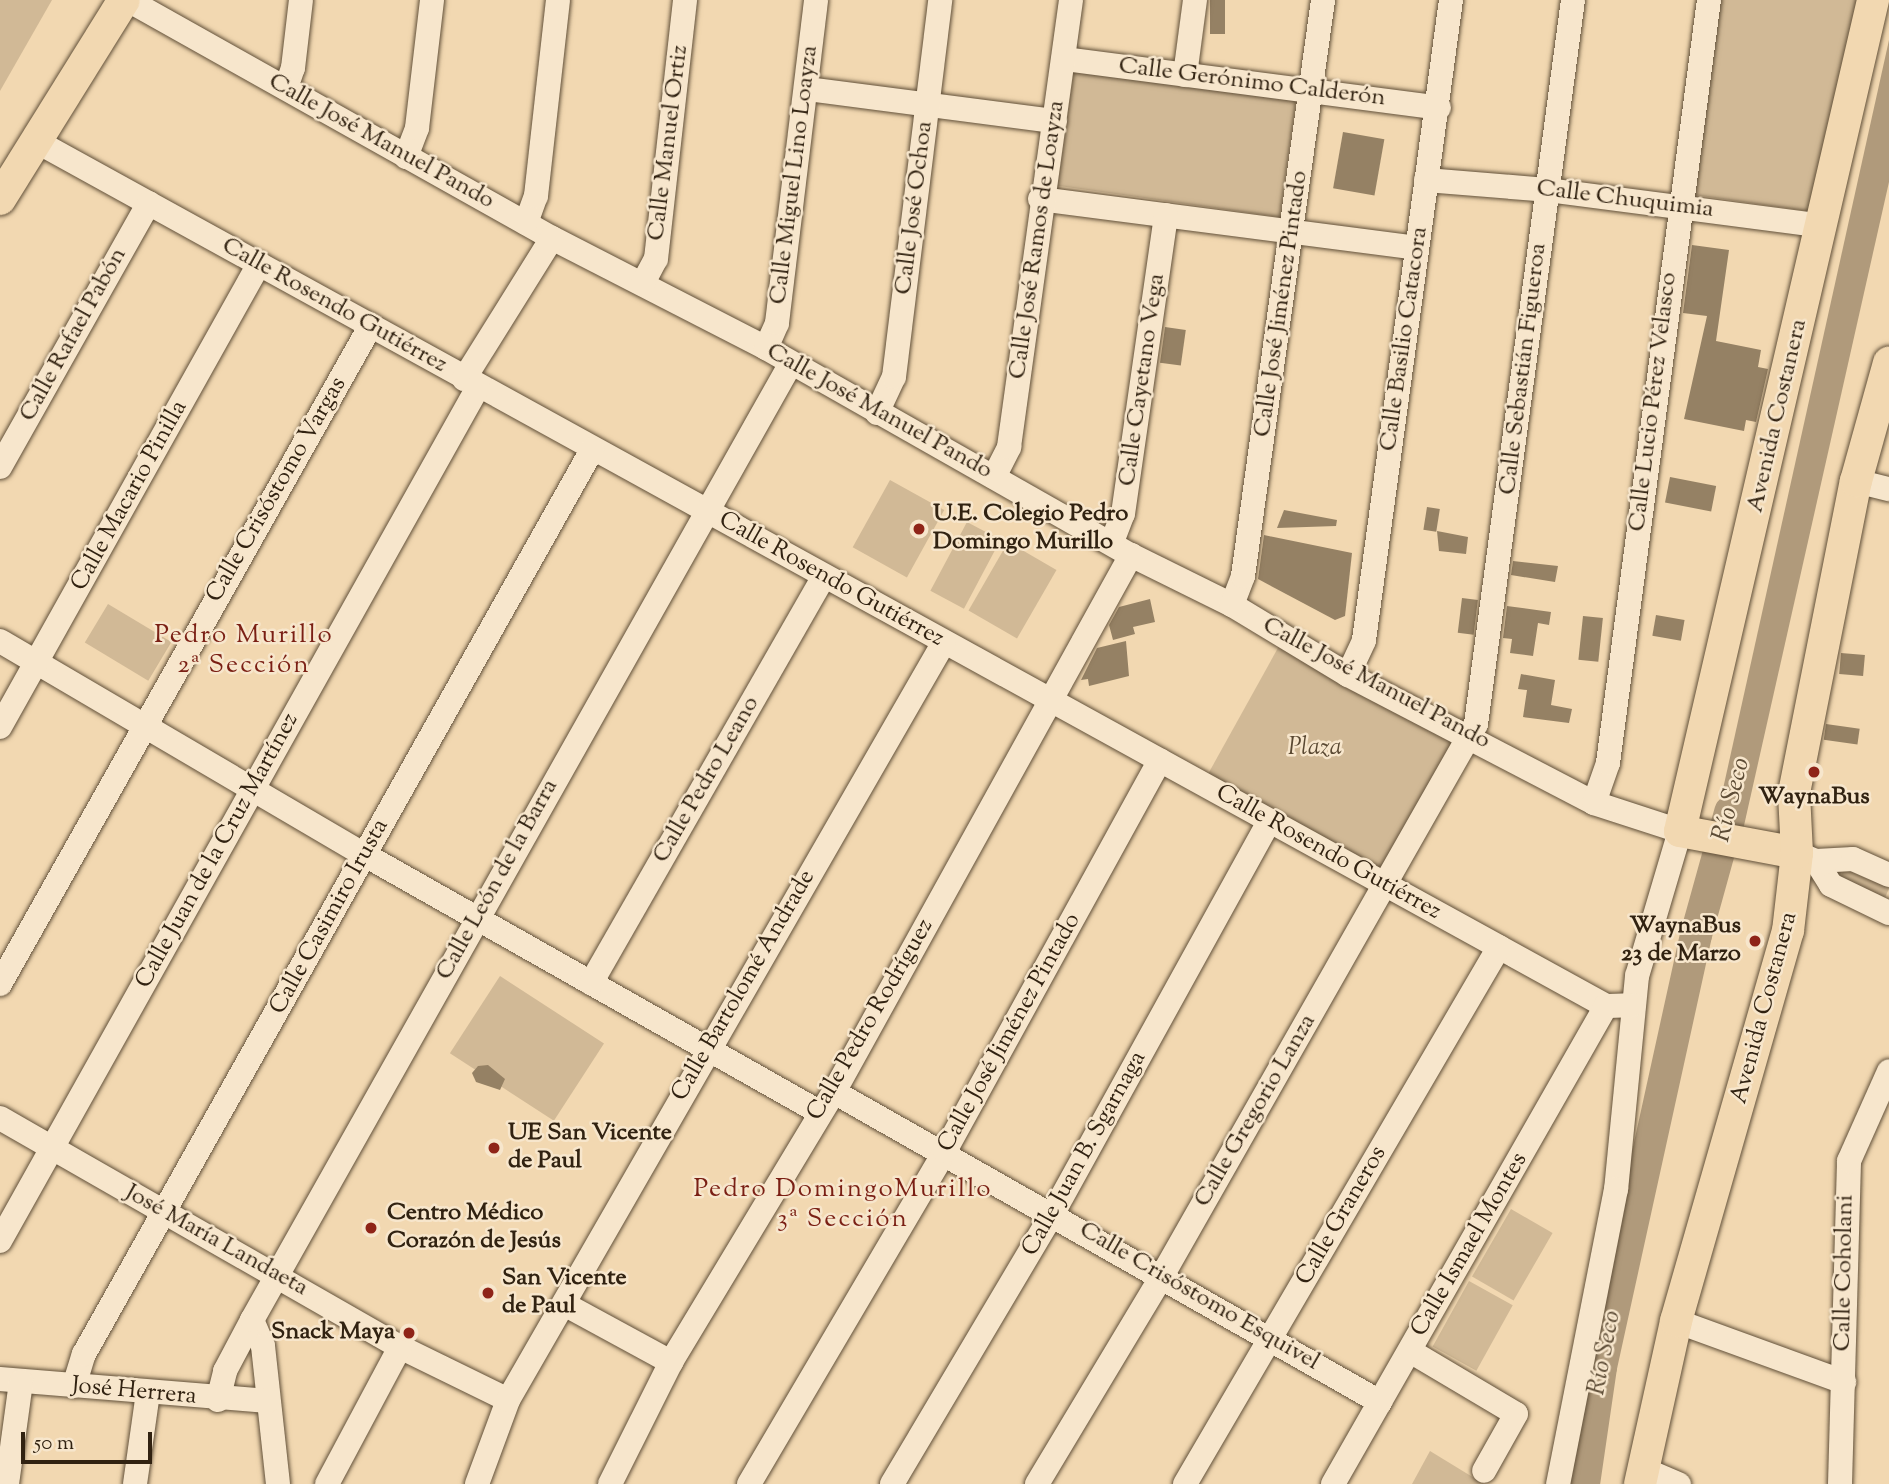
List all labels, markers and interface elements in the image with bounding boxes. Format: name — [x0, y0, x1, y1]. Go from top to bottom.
street label: Calle Manuel Ortiz — [643, 44, 695, 242]
street label: Calle Miguel Lino Loayza — [765, 44, 825, 306]
street label: Calle Gerónimo Calderón — [1117, 52, 1387, 114]
street label: Calle José Manuel Pando — [263, 68, 499, 216]
street label: Calle José Ramos de Loayza — [1004, 99, 1072, 381]
street label: Calle José Ochoa — [890, 120, 940, 296]
street label: Calle José Jiménez Pintado — [1249, 169, 1315, 439]
street label: Calle Chuquimia — [1535, 175, 1715, 225]
street label: Calle Basilio Catacora — [1375, 225, 1435, 453]
street label: Calle Rosendo Gutiérrez — [216, 232, 452, 380]
street label: Calle Sebastián Figueroa — [1494, 242, 1554, 496]
street label: Calle Rafael Pabón — [14, 243, 134, 427]
street label: Calle Lucio Pérez Velasco — [1624, 271, 1684, 533]
street label: Calle Cayetano Vega — [1114, 272, 1172, 488]
street label: Avenida Costanera — [1742, 317, 1814, 515]
street label: Calle José Manuel Pando — [761, 338, 997, 486]
street label: Calle Crisóstomo Vargas — [201, 372, 353, 608]
street label: Calle Macario Pinilla — [66, 396, 194, 596]
place label: U.E. Colegio Pedro Domingo Murillo — [933, 501, 1128, 557]
street label: Calle Rosendo Gutiérrez — [713, 506, 949, 654]
marker: U.E. Colegio Pedro Domingo Murillo — [911, 521, 927, 537]
street label: Calle José Manuel Pando — [1257, 612, 1495, 756]
district label: Pedro Murillo 2ª Sección — [156, 620, 332, 682]
street label: Calle Pedro Leano — [648, 692, 766, 868]
street label: Calle Juan de la Cruz Martínez — [130, 708, 306, 994]
park label: Plaza — [1288, 735, 1342, 763]
water label: Río Seco — [1707, 755, 1757, 845]
marker: WaynaBus — [1806, 764, 1822, 780]
street label: Calle León de la Barra — [431, 775, 565, 985]
street label: Calle Rosendo Gutiérrez — [1210, 779, 1446, 927]
place label: WaynaBus — [1758, 784, 1870, 812]
street label: Calle Casimiro Irusta — [264, 814, 396, 1020]
street label: Calle Bartolomé Andrade — [666, 865, 822, 1107]
street label: Calle José Jiménez Pintado — [932, 909, 1088, 1157]
street label: Avenida Costanera — [1726, 909, 1804, 1107]
place label: WaynaBus 23 de Marzo — [1621, 913, 1741, 969]
street label: Calle Pedro Rodríguez — [801, 914, 941, 1126]
marker: WaynaBus 23 de Marzo — [1747, 933, 1763, 949]
street label: Calle Gregorio Lanza — [1189, 1009, 1323, 1213]
street label: Calle Juan B. Sgarnaga — [1017, 1047, 1153, 1261]
place label: UE San Vicente de Paul — [508, 1120, 672, 1176]
marker: UE San Vicente de Paul — [486, 1140, 502, 1156]
street label: Calle Graneros — [1291, 1141, 1393, 1291]
street label: Calle Ismael Montes — [1406, 1148, 1534, 1342]
district label: Pedro DomingoMurillo 3ª Sección — [696, 1174, 990, 1236]
street label: José María Landaeta — [120, 1179, 312, 1303]
street label: Calle Coholani — [1829, 1194, 1861, 1352]
place label: Centro Médico Corazón de Jesús — [387, 1200, 561, 1256]
street label: Calle Crisóstomo Esquivel — [1074, 1216, 1324, 1378]
marker: Centro Médico Corazón de Jesús — [361, 1218, 381, 1238]
place label: San Vicente de Paul — [502, 1265, 627, 1321]
marker: San Vicente de Paul — [480, 1285, 496, 1301]
water label: Río Seco — [1582, 1308, 1628, 1398]
place label: Snack Maya — [271, 1319, 395, 1347]
marker: Snack Maya — [401, 1325, 417, 1341]
street label: José Herrera — [70, 1372, 198, 1412]
scale bar — [24, 1418, 156, 1462]
text: 50 m — [34, 1429, 74, 1459]

